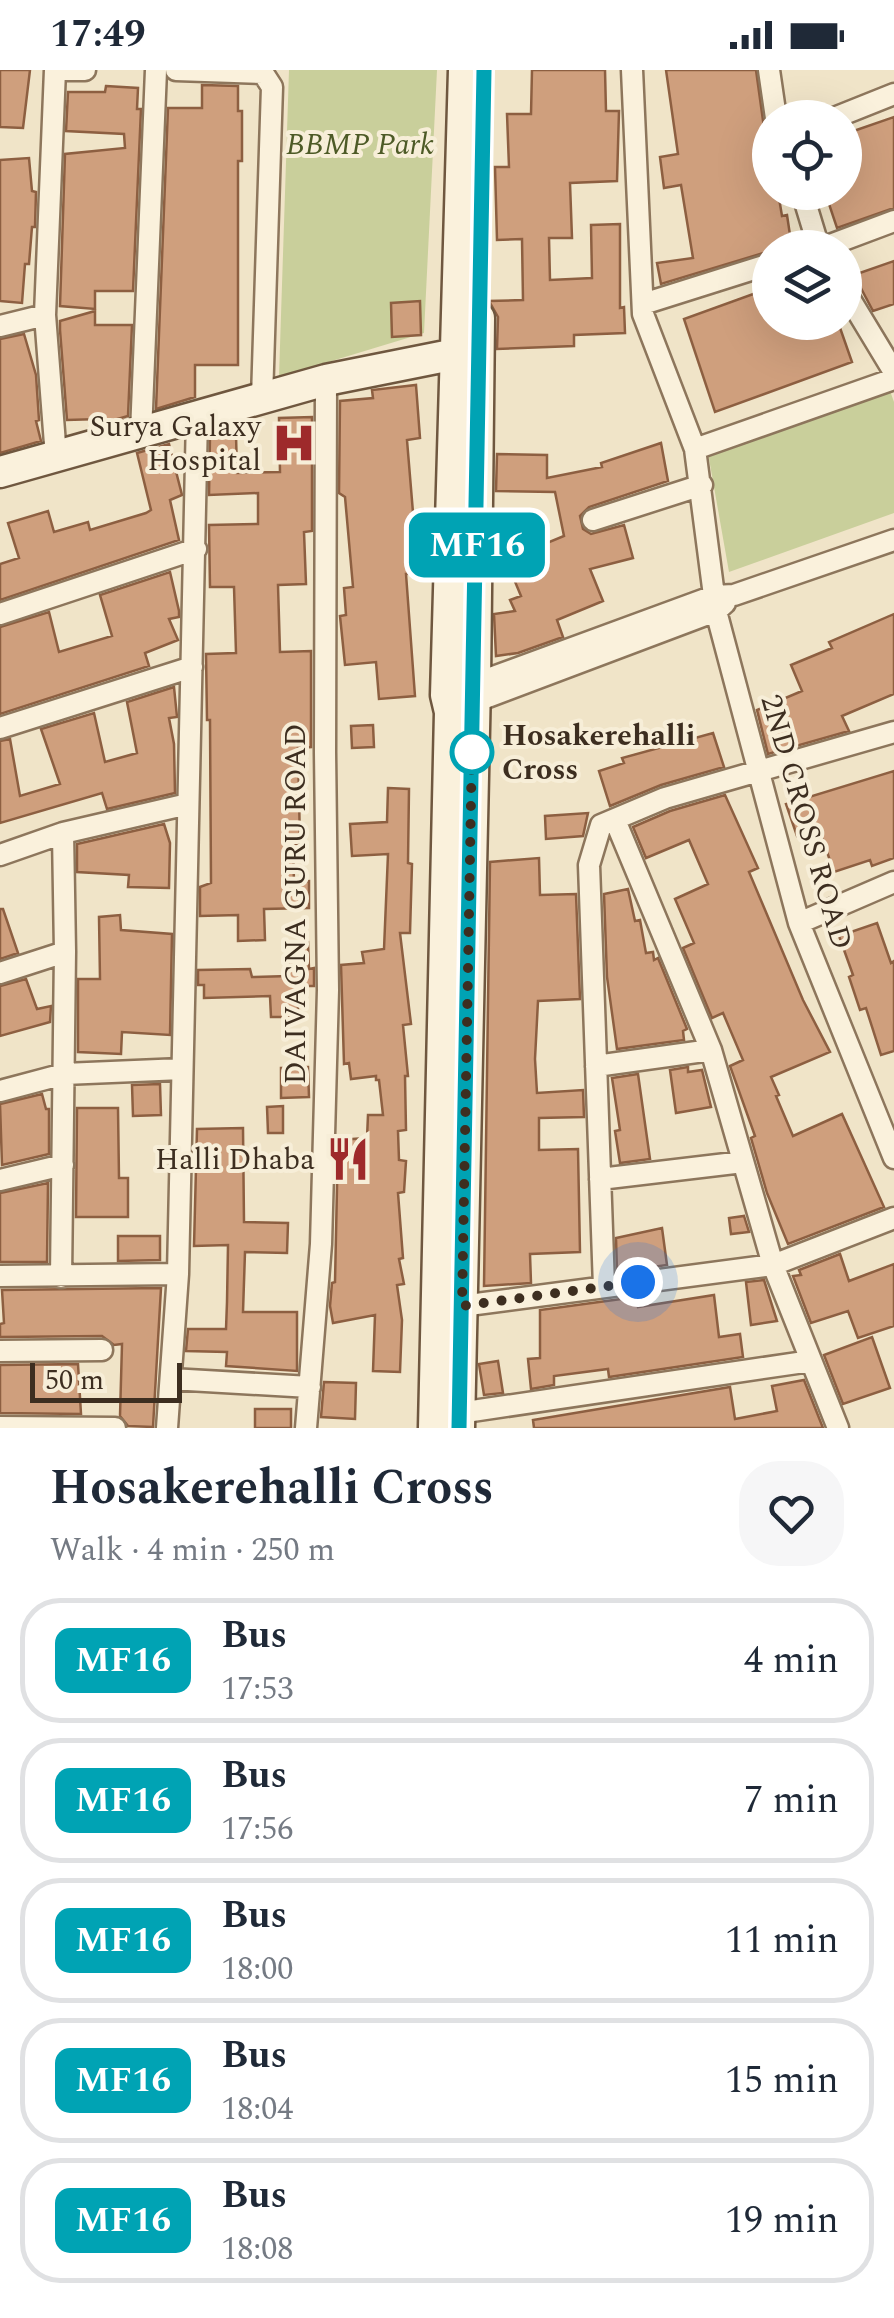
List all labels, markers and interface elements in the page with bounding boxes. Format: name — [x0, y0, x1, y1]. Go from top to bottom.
text: 17:49 — [50, 6, 145, 64]
map controls — [752, 100, 862, 340]
button: locate — [752, 100, 862, 210]
park label: BBMP Park — [286, 122, 434, 168]
button: layers — [752, 230, 862, 340]
place label: Surya Galaxy Hospital — [90, 404, 263, 484]
hospital icon: Surya Galaxy Hospital — [270, 419, 318, 467]
line badge: MF16 — [407, 512, 547, 578]
text: MF16 — [429, 519, 525, 572]
street label: 2ND CROSS ROAD — [748, 689, 864, 955]
place label: Hosakerehalli Cross — [502, 713, 695, 793]
street label: DAIVAGNA GURU ROAD — [273, 724, 319, 1084]
marker: Hosakerehalli Cross — [451, 731, 493, 773]
restaurant icon: Halli Dhaba — [324, 1135, 372, 1183]
place label: Halli Dhaba — [155, 1137, 315, 1183]
your location — [613, 1257, 663, 1307]
scale bar — [30, 1358, 182, 1402]
text: 50 m — [45, 1359, 104, 1402]
text: Hosakerehalli Cross — [50, 1452, 494, 1525]
button: heart — [739, 1461, 844, 1566]
text: Walk · 4 min · 250 m — [50, 1526, 335, 1575]
text: Bus — [221, 1607, 287, 1665]
text: 4 min — [744, 1632, 839, 1690]
text: MF16 — [75, 1634, 171, 1687]
text: 17:53 — [221, 1665, 293, 1714]
text: Bus — [221, 1747, 287, 1805]
text: 7 min — [744, 1772, 839, 1830]
text: MF16 — [75, 1774, 171, 1827]
text: 17:56 — [221, 1805, 293, 1854]
text: Bus — [221, 1887, 287, 1945]
text: 11 min — [725, 1912, 839, 1970]
text: MF16 — [75, 1914, 171, 1967]
text: 18:00 — [221, 1945, 293, 1994]
text: Bus — [221, 2027, 287, 2085]
text: 15 min — [725, 2052, 839, 2110]
text: MF16 — [75, 2054, 171, 2107]
text: 18:04 — [221, 2085, 293, 2134]
text: Bus — [221, 2167, 287, 2225]
text: 19 min — [725, 2192, 839, 2250]
text: MF16 — [75, 2194, 171, 2247]
text: 18:08 — [221, 2225, 293, 2274]

